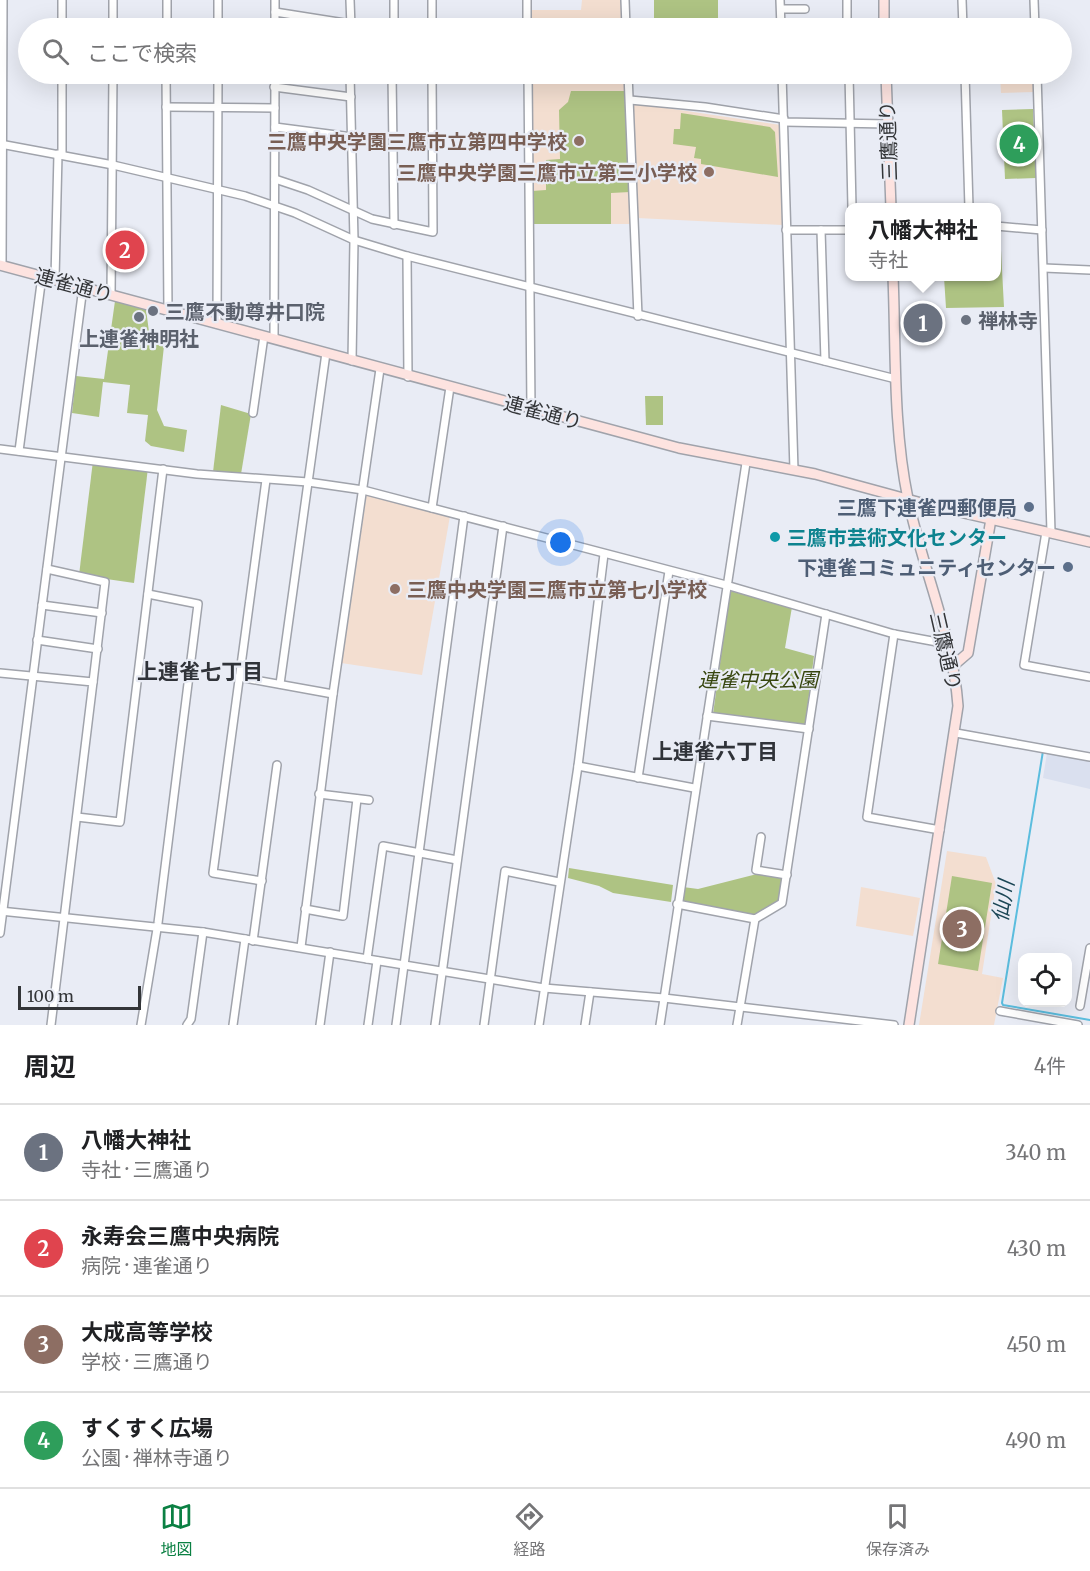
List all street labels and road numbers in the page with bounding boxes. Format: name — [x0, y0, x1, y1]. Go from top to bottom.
street label: 三鷹通り — [874, 101, 902, 181]
street label: 連雀通り — [32, 263, 116, 307]
street label: 連雀通り — [501, 390, 585, 434]
street label: 三鷹通り — [925, 609, 967, 693]

